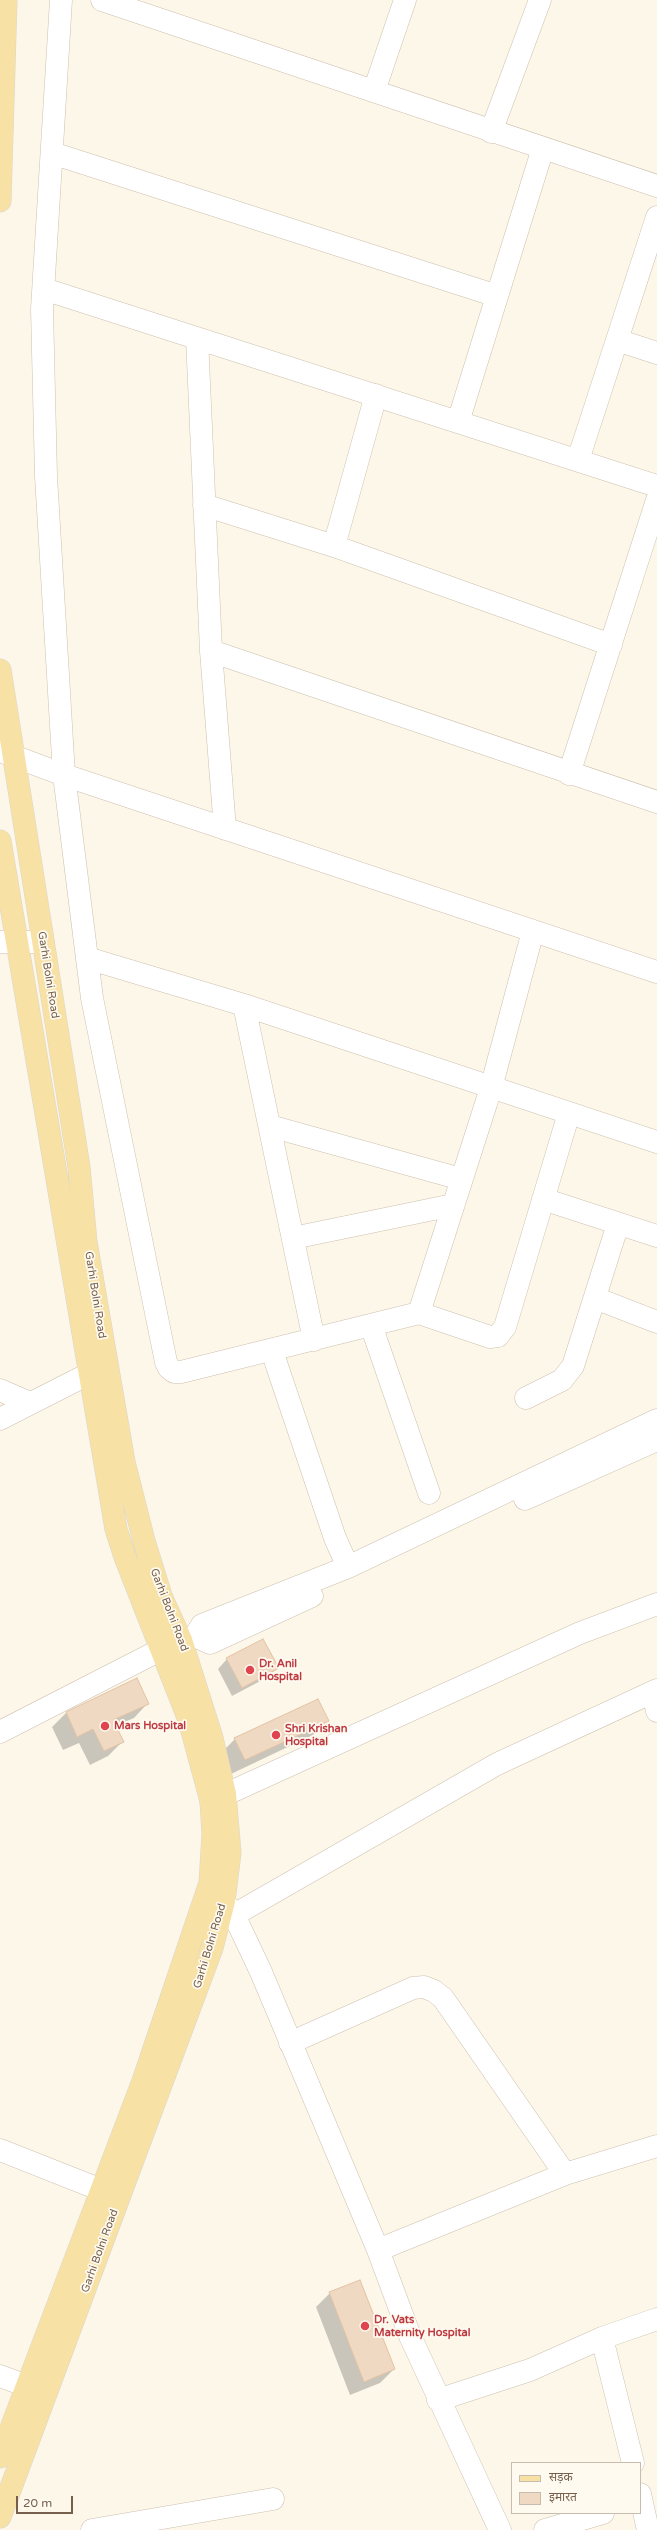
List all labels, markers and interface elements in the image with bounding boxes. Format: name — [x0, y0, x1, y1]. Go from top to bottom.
street label: Garhi Bolni Road — [35, 931, 61, 1019]
street label: Garhi Bolni Road — [82, 1251, 108, 1339]
street label: Garhi Bolni Road — [147, 1567, 191, 1653]
place label: Dr. Anil Hospital — [259, 1657, 302, 1683]
marker: Dr. Anil Hospital — [244, 1664, 256, 1676]
place label: Mars Hospital — [114, 1719, 186, 1733]
marker: Mars Hospital — [99, 1720, 111, 1732]
place label: Shri Krishan Hospital — [285, 1722, 347, 1748]
marker: Shri Krishan Hospital — [270, 1729, 282, 1741]
street label: Garhi Bolni Road — [191, 1902, 229, 1990]
street label: Garhi Bolni Road — [79, 2207, 121, 2295]
place label: Dr. Vats Maternity Hospital — [374, 2313, 471, 2339]
marker: Dr. Vats Maternity Hospital — [359, 2320, 371, 2332]
legend — [511, 2462, 641, 2514]
text: सड़क — [549, 2470, 573, 2484]
scale bar — [18, 2488, 75, 2514]
text: इमारत — [549, 2490, 577, 2504]
text: 20 m — [23, 2496, 52, 2510]

